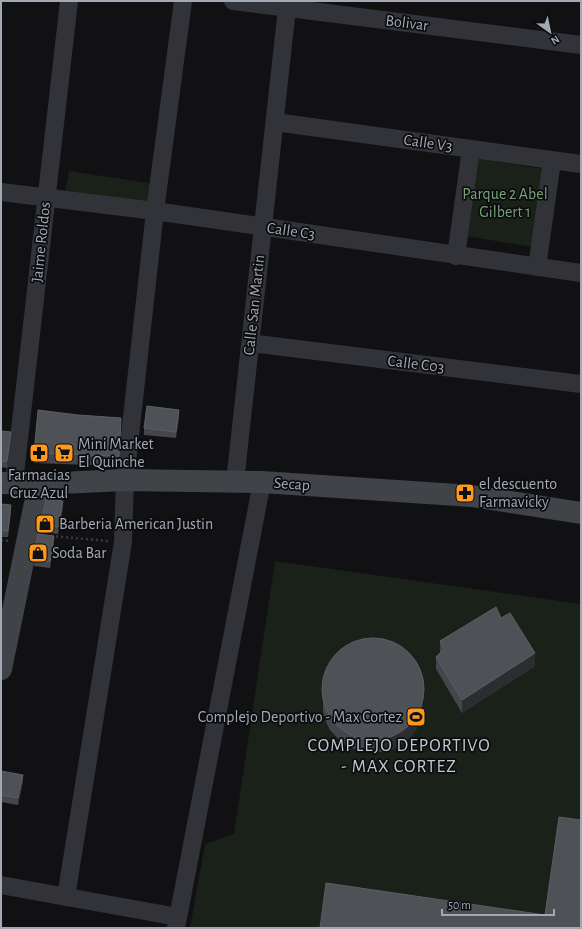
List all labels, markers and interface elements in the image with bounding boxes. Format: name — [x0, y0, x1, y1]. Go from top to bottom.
street label: Bolivar — [385, 12, 430, 34]
north arrow — [530, 12, 570, 52]
text: N — [549, 33, 561, 47]
street label: Calle V3 — [403, 132, 453, 154]
park label: Parque 2 Abel Gilbert 1 — [462, 186, 548, 220]
street label: Jaime Roldos — [29, 201, 53, 283]
street label: Calle C3 — [266, 220, 316, 242]
street label: Calle San Martin — [241, 254, 267, 356]
street label: Calle C03 — [387, 353, 445, 375]
place label: Mini Market El Quinche — [78, 436, 154, 471]
pharmacy icon: Farmacias Cruz Azul — [28, 442, 50, 464]
supermarket icon: Mini Market El Quinche — [53, 442, 75, 464]
place label: Farmacias Cruz Azul — [8, 467, 70, 501]
street label: Secap — [273, 475, 311, 493]
place label: el descuento Farmavicky — [479, 476, 557, 511]
pharmacy icon: el descuento Farmavicky — [454, 482, 476, 504]
shop icon: Barberia American Justin — [34, 513, 56, 535]
place label: Barberia American Justin — [59, 516, 213, 532]
shop icon: Soda Bar — [27, 542, 49, 564]
place label: Soda Bar — [52, 545, 107, 561]
sports icon: Complejo Deportivo - Max Cortez — [405, 706, 427, 728]
place label: Complejo Deportivo - Max Cortez — [198, 709, 402, 726]
district label: COMPLEJO DEPORTIVO - MAX CORTEZ — [307, 737, 491, 776]
scale bar — [442, 891, 554, 917]
text: 50 m — [448, 899, 471, 911]

